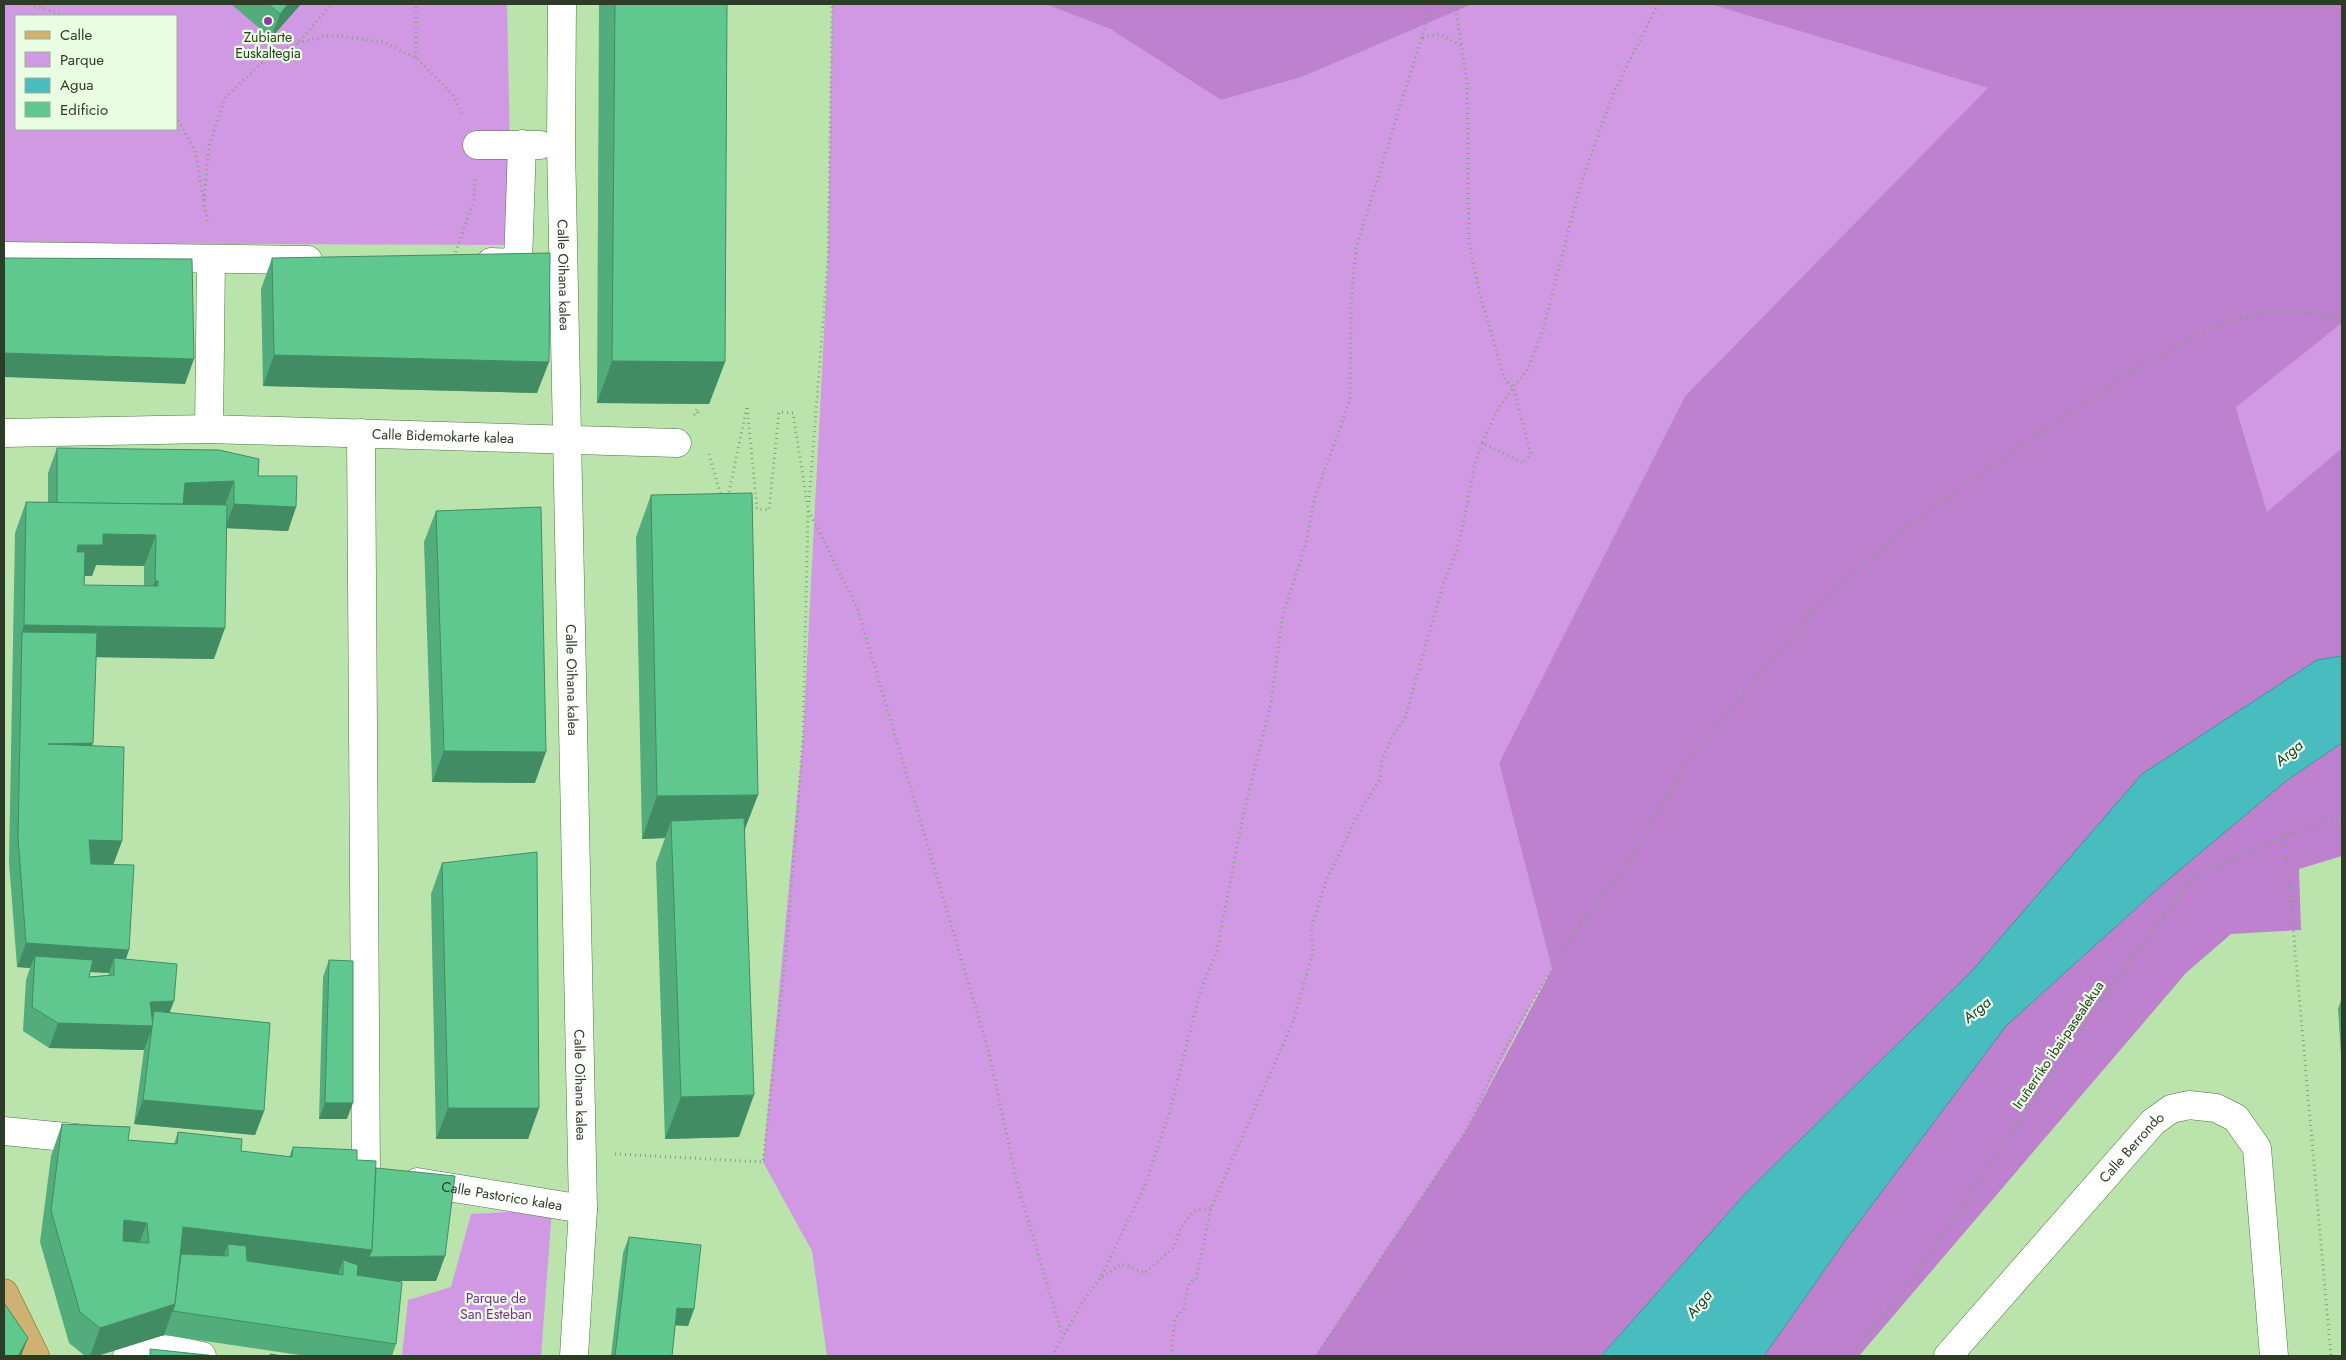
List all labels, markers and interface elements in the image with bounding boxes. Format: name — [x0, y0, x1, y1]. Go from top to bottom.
legend — [15, 15, 178, 130]
marker: Zubiarte Euskaltegia — [262, 15, 274, 27]
text: Calle — [60, 24, 92, 46]
place label: Zubiarte Euskaltegia — [235, 27, 301, 63]
text: Parque — [60, 49, 104, 71]
text: Agua — [60, 74, 94, 96]
text: Edificio — [60, 99, 108, 121]
street label: Calle Oihana kalea — [553, 219, 575, 331]
street label: Calle Bidemokarte kalea — [372, 424, 514, 448]
street label: Calle Oihana kalea — [561, 624, 583, 736]
water label: Arga — [2269, 734, 2308, 772]
street label: Iruñerriko ibai-pasealekua — [2008, 977, 2108, 1113]
water label: Arga — [1957, 991, 1996, 1029]
street label: Calle Oihana kalea — [569, 1029, 592, 1141]
street label: Calle Berrondo — [2094, 1107, 2169, 1187]
street label: Calle Pastorico kalea — [440, 1176, 564, 1215]
water label: Arga — [1680, 1285, 1718, 1324]
park label: Parque de San Esteban — [460, 1288, 532, 1324]

